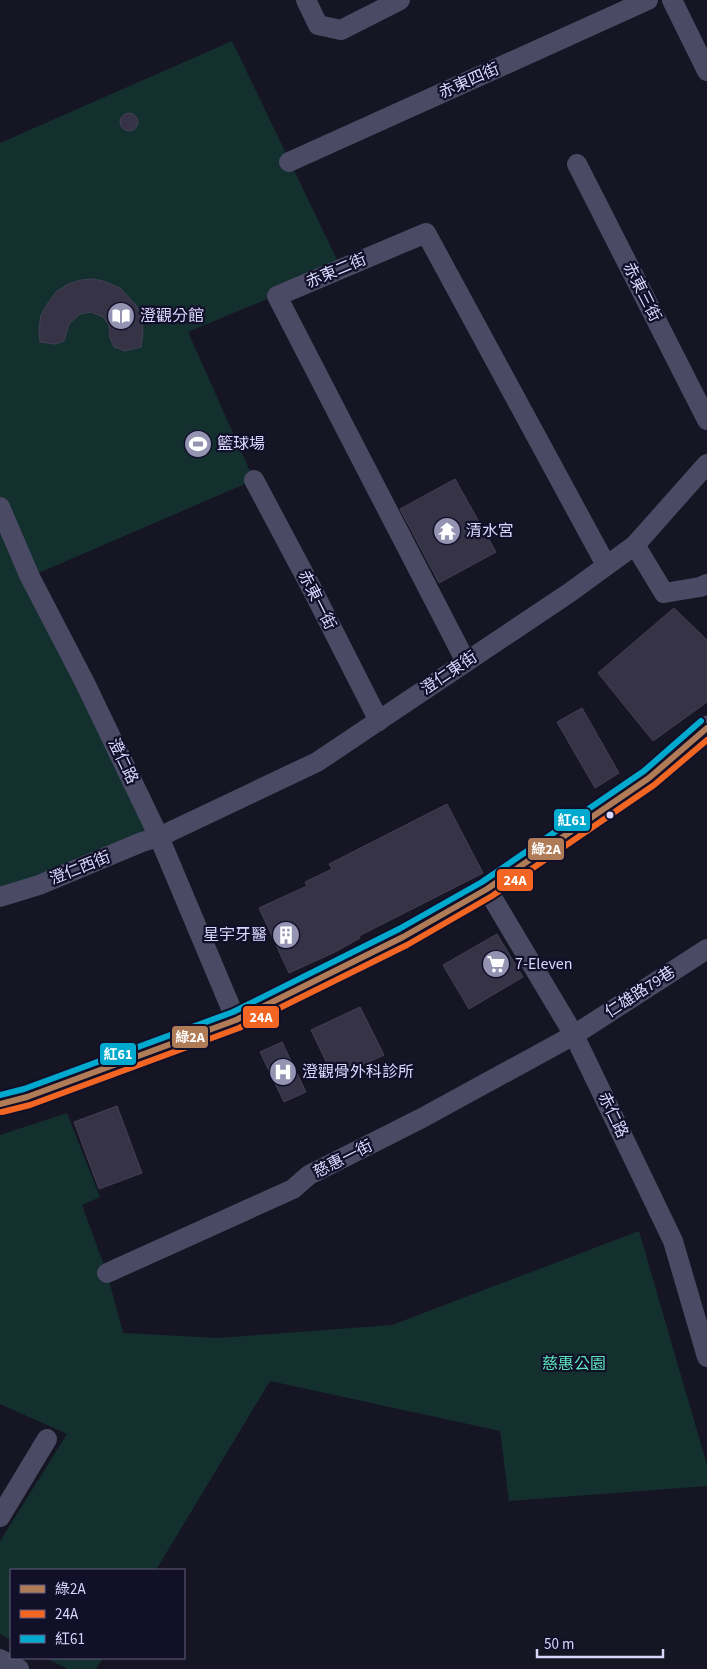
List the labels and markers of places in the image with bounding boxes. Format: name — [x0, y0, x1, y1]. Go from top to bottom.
library icon: 澄觀分館 — [106, 301, 136, 331]
place label: 澄觀分館 — [140, 305, 204, 327]
sports icon: 籃球場 — [183, 429, 213, 459]
place label: 籃球場 — [217, 433, 265, 455]
temple icon: 清水宮 — [432, 516, 462, 546]
place label: 清水宮 — [466, 520, 514, 542]
unlabelled marker — [605, 810, 615, 820]
building icon: 星宇牙醫 — [271, 920, 301, 950]
place label: 星宇牙醫 — [203, 924, 267, 946]
supermarket icon: 7-Eleven — [481, 949, 511, 979]
place label: 7-Eleven — [515, 953, 573, 975]
hospital icon: 澄觀骨外科診所 — [268, 1057, 298, 1087]
place label: 澄觀骨外科診所 — [302, 1061, 414, 1083]

